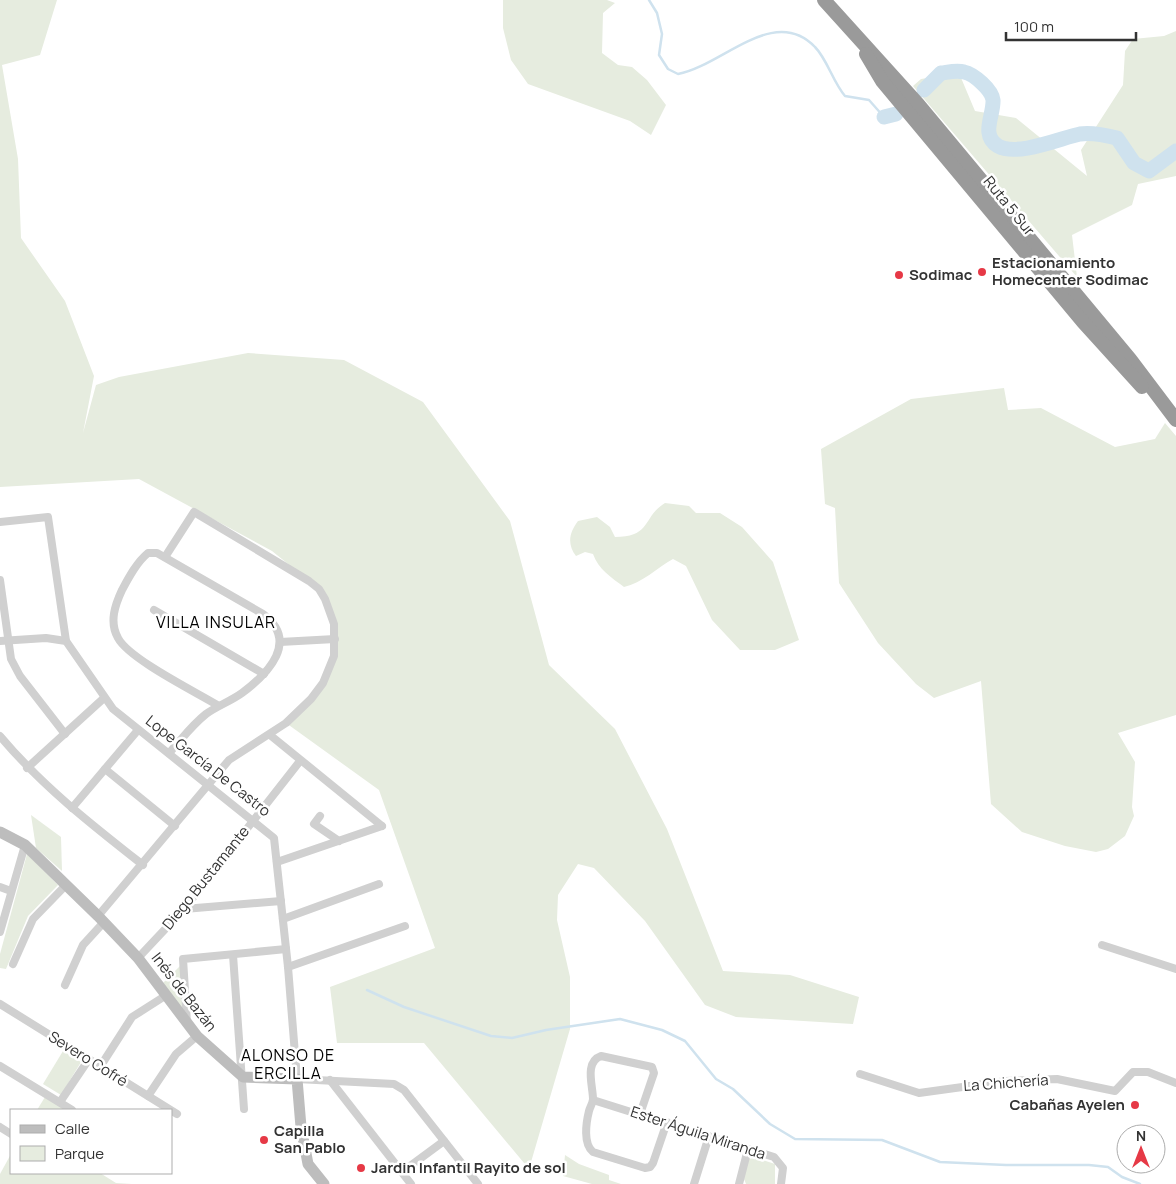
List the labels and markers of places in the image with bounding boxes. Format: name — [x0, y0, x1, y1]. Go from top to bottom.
place label: Estacionamiento Homecenter Sodimac — [992, 252, 1149, 290]
place label: Sodimac — [909, 264, 973, 285]
marker: Estacionamiento Homecenter Sodimac — [976, 266, 988, 278]
marker: Sodimac — [893, 269, 905, 281]
place label: Cabañas Ayelen — [1009, 1094, 1125, 1115]
marker: Cabañas Ayelen — [1129, 1099, 1141, 1111]
place label: Capilla San Pablo — [274, 1120, 346, 1158]
marker: Capilla San Pablo — [258, 1134, 270, 1146]
place label: Jardin Infantil Rayito de sol — [371, 1157, 566, 1178]
marker: Jardin Infantil Rayito de sol — [355, 1162, 367, 1174]

